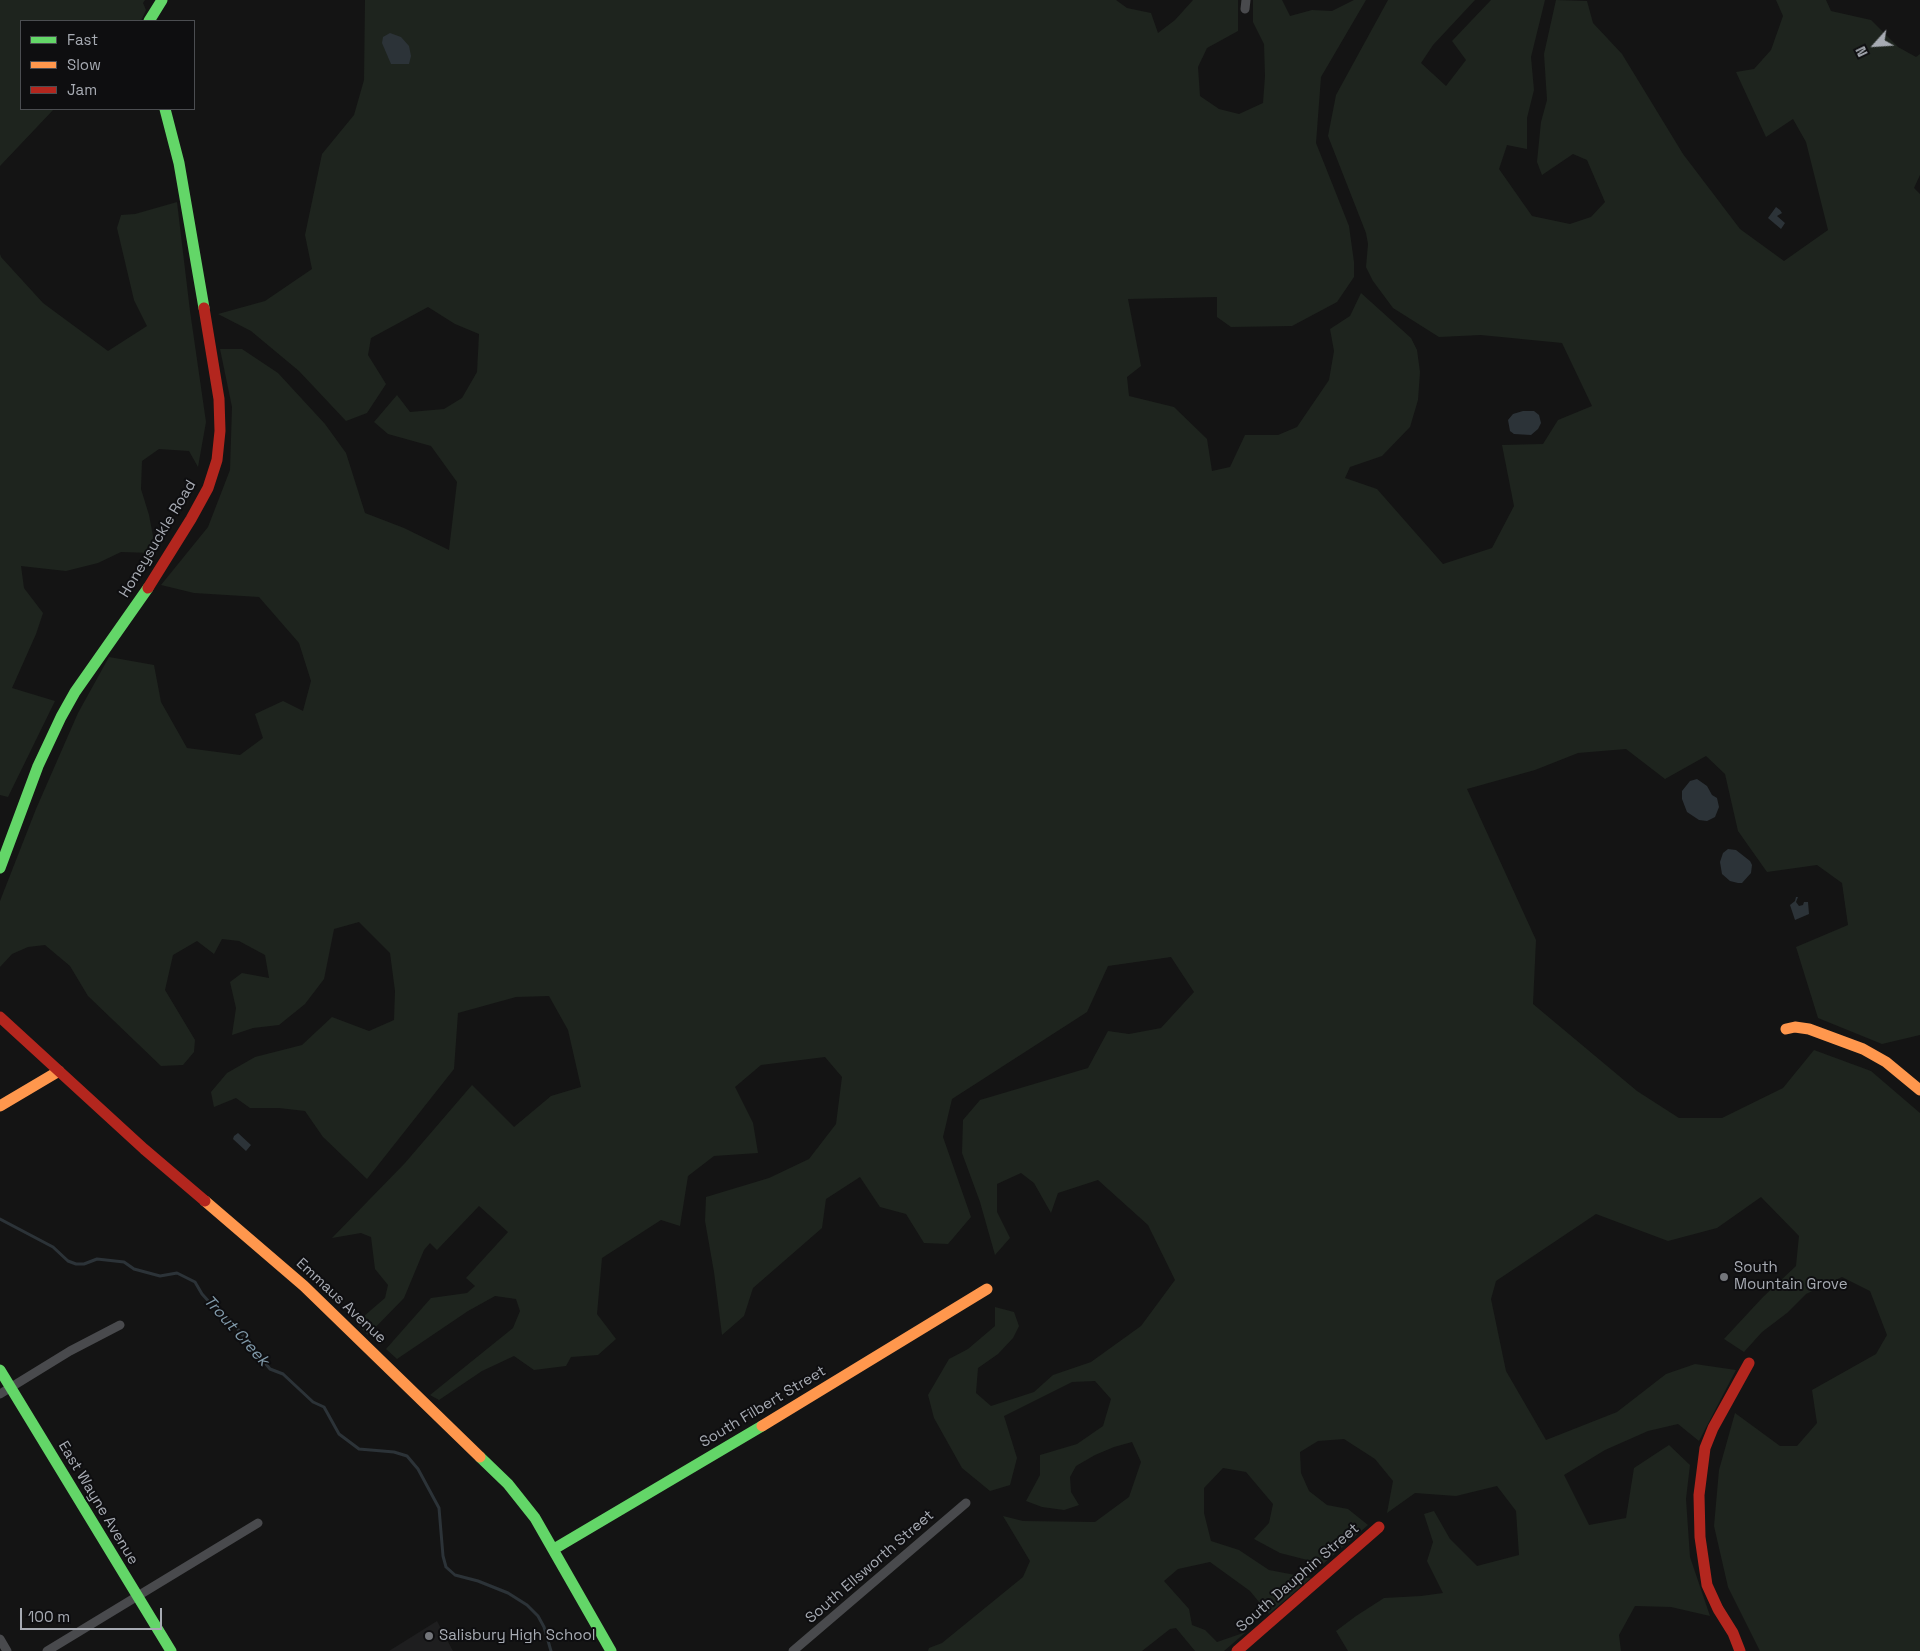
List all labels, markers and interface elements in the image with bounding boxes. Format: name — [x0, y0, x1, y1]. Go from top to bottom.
legend — [20, 20, 195, 110]
north arrow — [1850, 20, 1900, 70]
text: Fast — [67, 30, 98, 49]
text: N — [1851, 43, 1872, 60]
text: Slow — [67, 55, 101, 74]
text: Jam — [67, 80, 97, 99]
street label: Honeysuckle Road — [116, 477, 200, 601]
street label: Emmaus Avenue — [292, 1255, 390, 1347]
place label: South Mountain Grove — [1734, 1259, 1848, 1294]
marker: South Mountain Grove — [1718, 1271, 1730, 1283]
water label: Trout Creek — [199, 1292, 273, 1370]
street label: South Filbert Street — [697, 1362, 829, 1452]
street label: East Wayne Avenue — [54, 1438, 142, 1568]
street label: South Ellsworth Street — [802, 1506, 938, 1628]
street label: South Dauphin Street — [1233, 1520, 1363, 1636]
scale bar — [22, 1598, 165, 1630]
text: 100 m — [28, 1607, 70, 1626]
place label: Salisbury High School — [439, 1627, 595, 1645]
marker: Salisbury High School — [423, 1630, 435, 1642]

